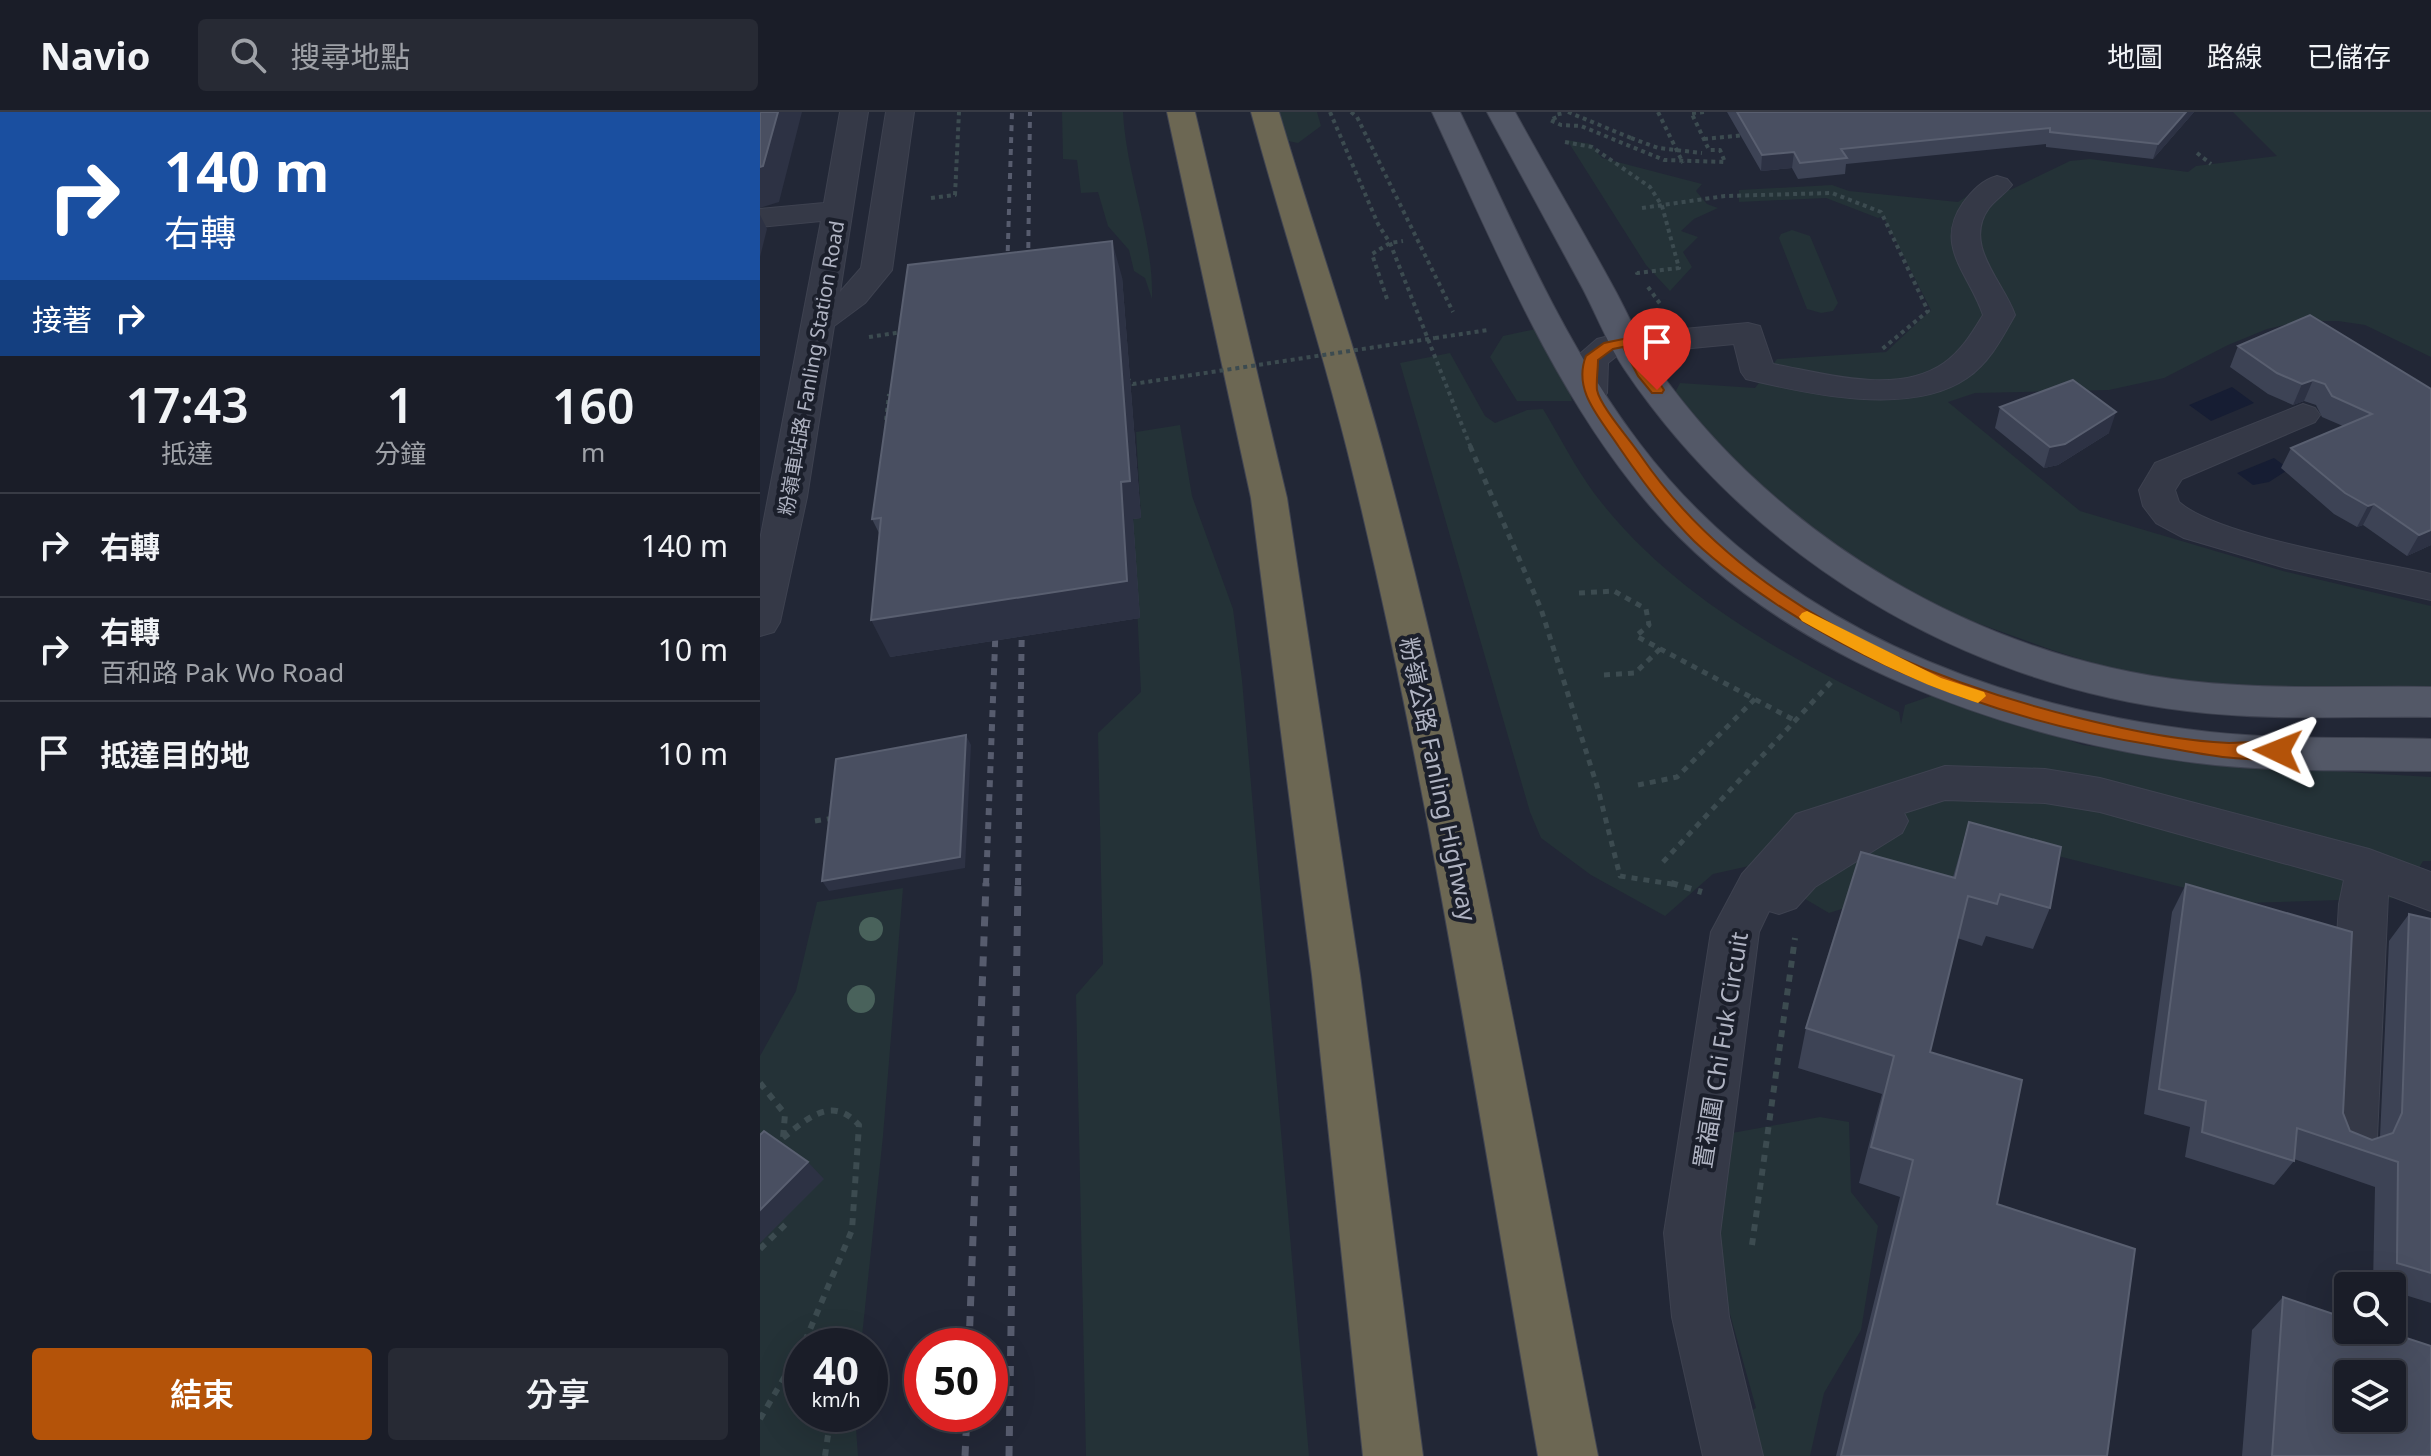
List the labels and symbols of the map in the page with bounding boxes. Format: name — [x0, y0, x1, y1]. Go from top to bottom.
street label: 粉嶺車站路 Fanling Station Road — [772, 218, 850, 518]
pin — [1623, 308, 1691, 390]
street label: 粉嶺公路 Fanling Highway — [1393, 634, 1485, 925]
position arrow — [2236, 709, 2320, 793]
street label: 置福圍 Chi Fuk Circuit — [1685, 929, 1755, 1171]
speed limit sign: 50 — [904, 1328, 1008, 1432]

